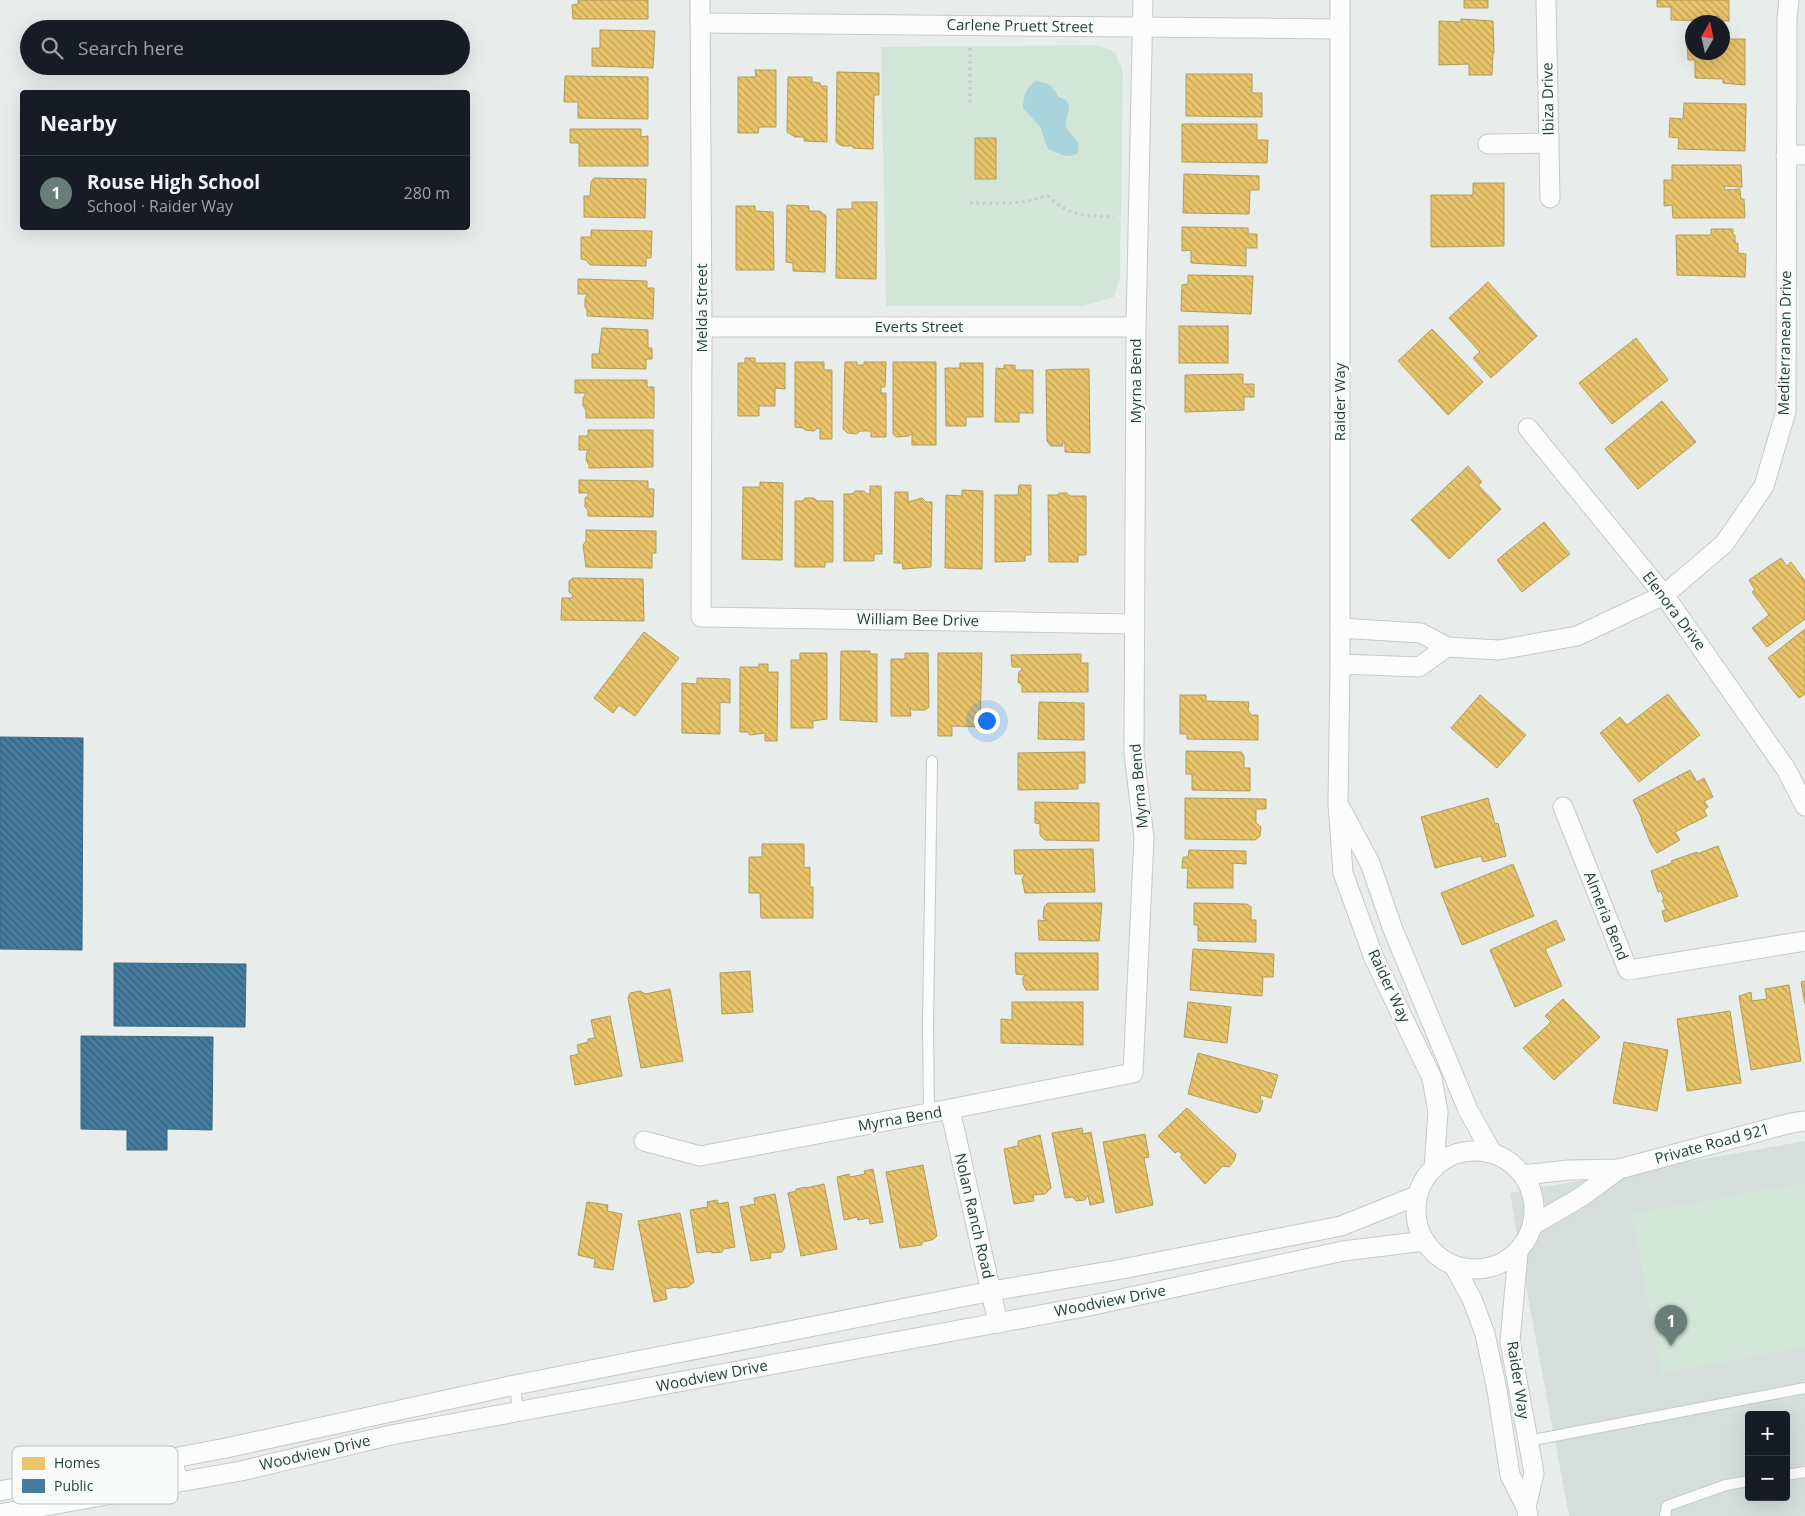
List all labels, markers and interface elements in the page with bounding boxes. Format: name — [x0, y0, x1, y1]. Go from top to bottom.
street label: Carlene Pruett Street — [946, 14, 1094, 36]
north arrow — [1685, 15, 1730, 60]
search box — [20, 20, 470, 75]
icon: search — [38, 34, 66, 62]
text: Search here — [78, 35, 184, 61]
street label: Ibiza Drive — [1536, 62, 1558, 136]
text: Nearby — [40, 109, 117, 137]
text: Rouse High School — [87, 169, 260, 195]
text: 1 — [51, 182, 61, 204]
text: 280 m — [404, 182, 450, 204]
text: School · Raider Way — [87, 195, 233, 217]
street label: Melda Street — [691, 263, 711, 353]
street label: Mediterranean Drive — [1773, 270, 1795, 416]
street label: Everts Street — [875, 316, 963, 336]
street label: Myrna Bend — [1125, 338, 1145, 424]
street label: Raider Way — [1329, 362, 1349, 441]
street label: Elenora Drive — [1639, 567, 1711, 654]
street label: William Bee Drive — [857, 608, 979, 630]
your location — [974, 708, 1000, 734]
street label: Myrna Bend — [1124, 743, 1152, 829]
street label: Almeria Bend — [1580, 868, 1634, 963]
street label: Raider Way — [1364, 946, 1416, 1026]
street label: Myrna Bend — [856, 1101, 943, 1135]
street label: Private Road 921 — [1652, 1118, 1771, 1168]
street label: Nolan Ranch Road — [951, 1151, 999, 1281]
street label: Woodview Drive — [1052, 1279, 1167, 1321]
pin: 1 — [1655, 1305, 1687, 1346]
street label: Raider Way — [1503, 1339, 1535, 1421]
street label: Woodview Drive — [654, 1354, 769, 1396]
map controls — [1745, 1411, 1790, 1501]
button: + — [1745, 1411, 1790, 1456]
street label: Woodview Drive — [257, 1430, 372, 1474]
legend — [12, 1446, 178, 1504]
text: Homes — [54, 1453, 101, 1472]
button: − — [1745, 1456, 1790, 1501]
text: Public — [54, 1476, 94, 1495]

